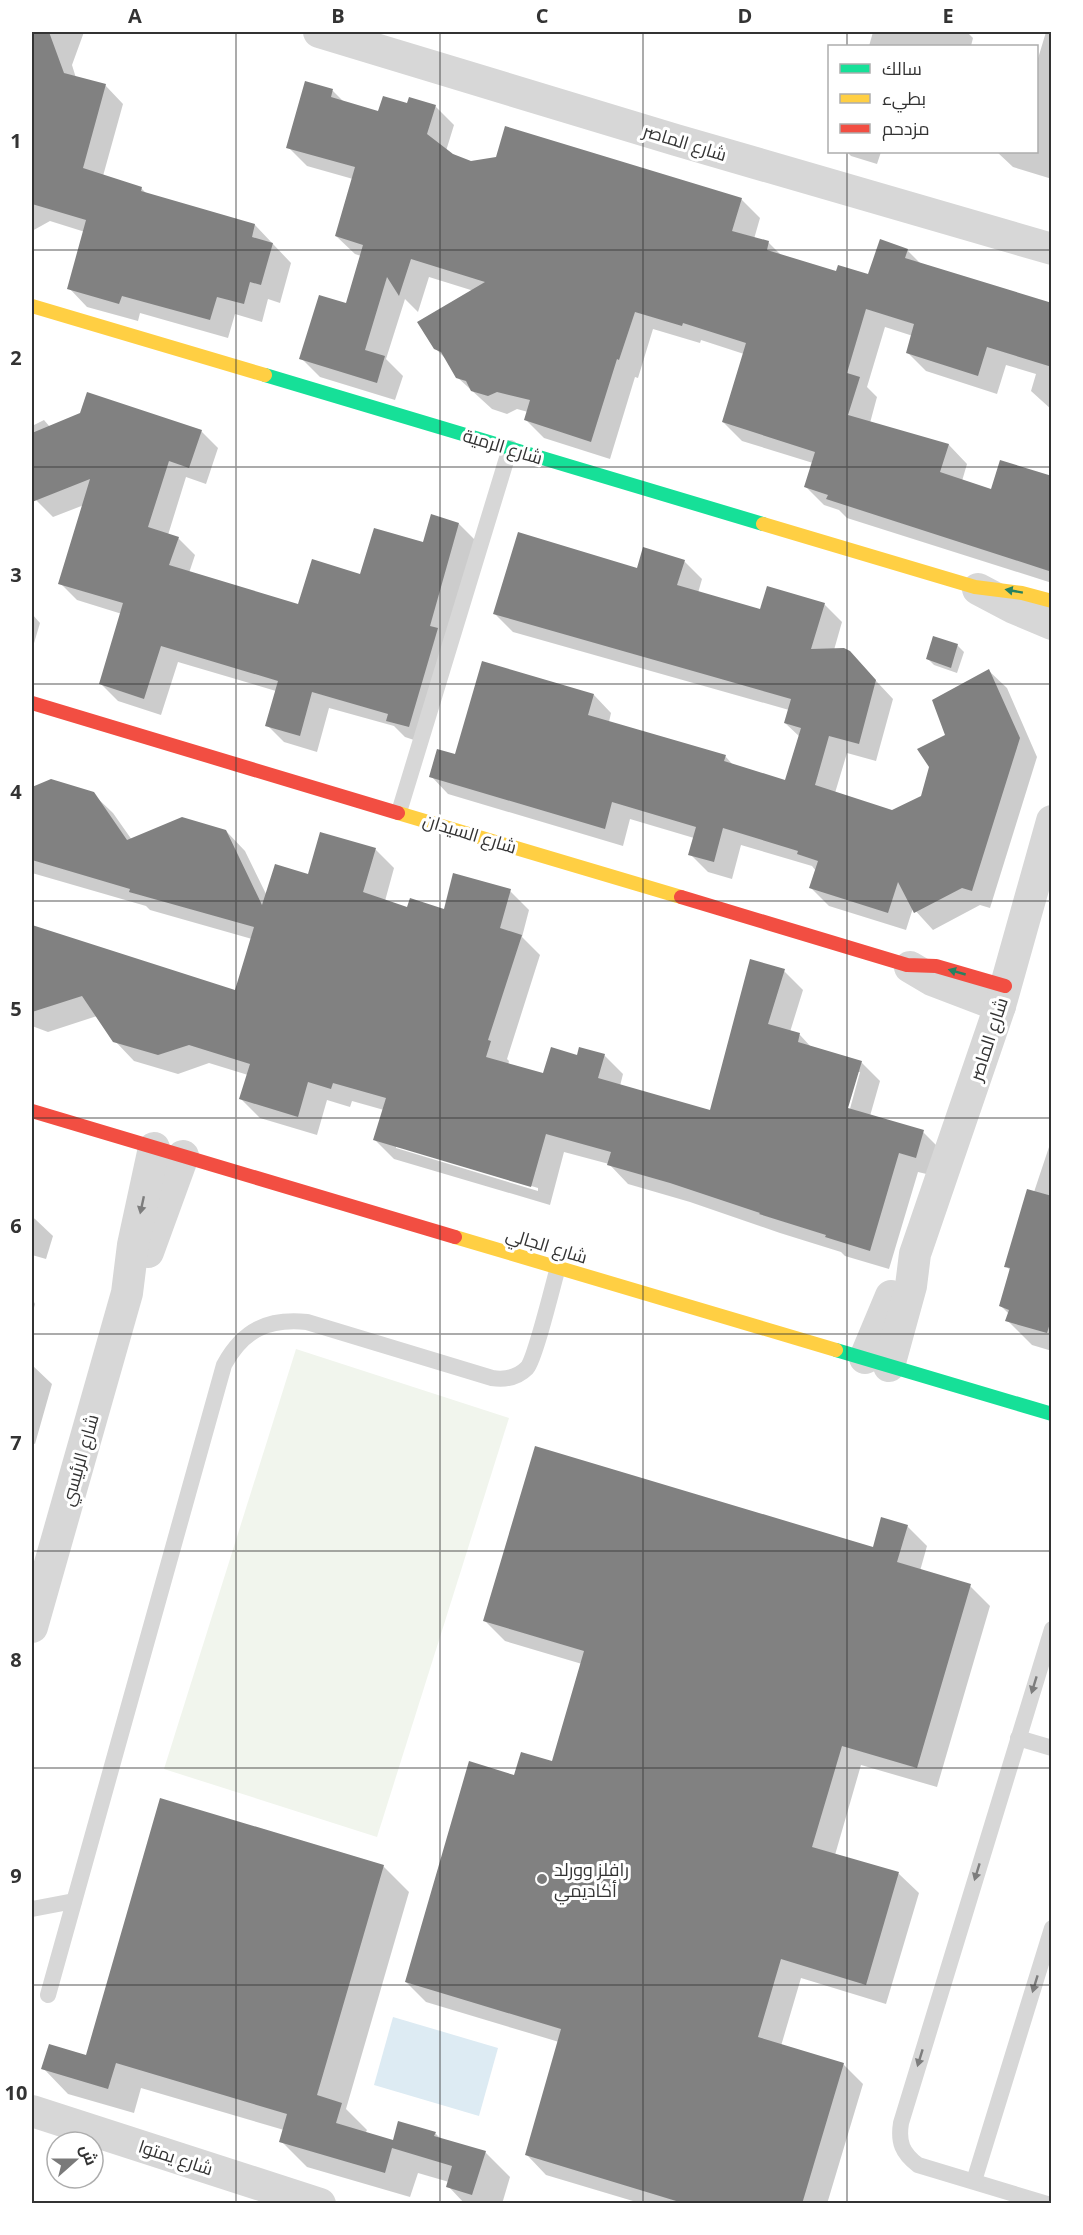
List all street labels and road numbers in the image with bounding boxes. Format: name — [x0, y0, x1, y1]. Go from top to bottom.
street label: شارع الماصر — [639, 118, 730, 167]
street label: شارع الرمية — [460, 423, 546, 470]
street label: شارع السيدان — [420, 807, 520, 860]
street label: شارع الماصر — [963, 994, 1014, 1085]
street label: شارع الجالي — [503, 1221, 591, 1272]
street label: شارع الرئيسي — [54, 1411, 105, 1509]
street label: شارع يمتوا — [135, 2134, 216, 2181]

